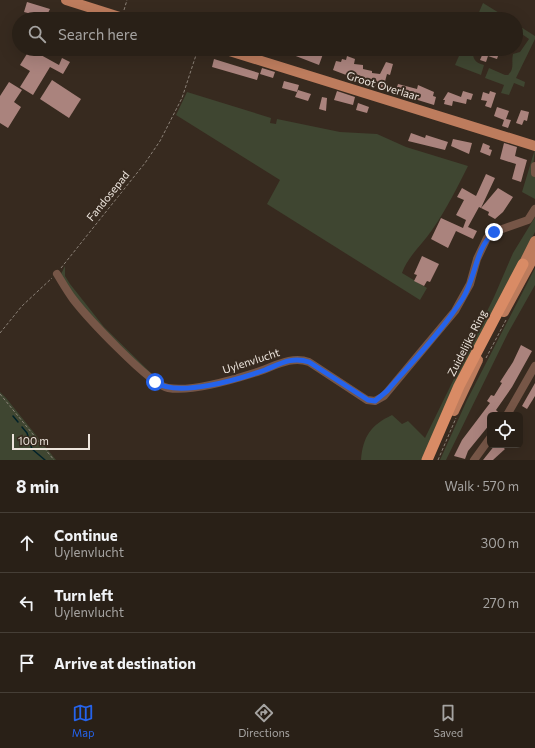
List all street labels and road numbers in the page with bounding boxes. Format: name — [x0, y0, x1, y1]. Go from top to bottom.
street label: Groot Overlaar — [345, 68, 422, 103]
street label: Fandosepad — [84, 168, 132, 223]
street label: Zuidelijke Ring — [444, 307, 489, 378]
street label: Uylenvlucht — [221, 345, 282, 376]

